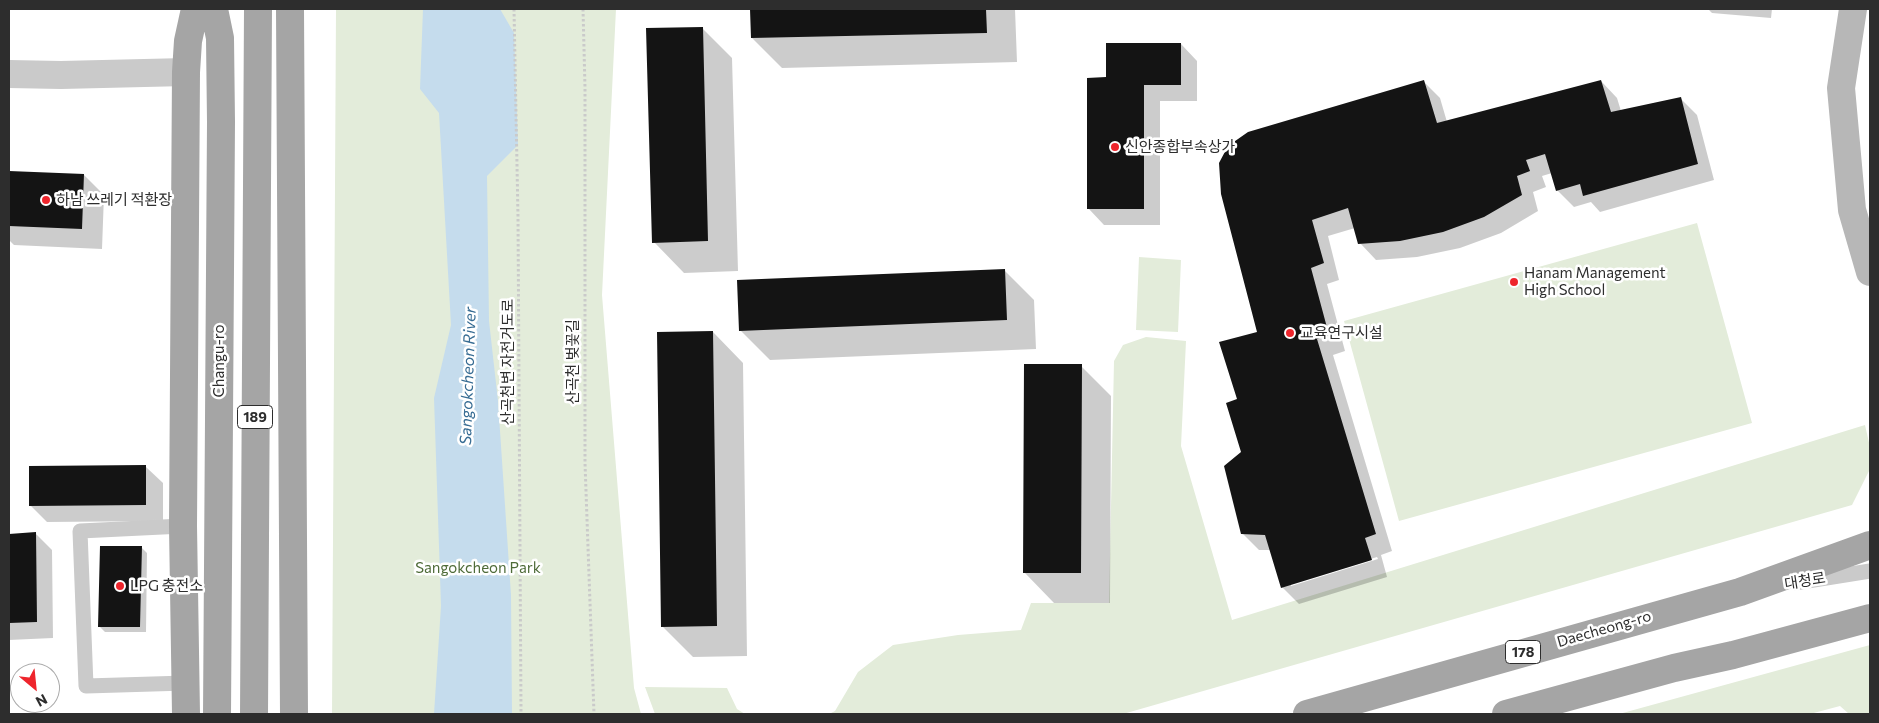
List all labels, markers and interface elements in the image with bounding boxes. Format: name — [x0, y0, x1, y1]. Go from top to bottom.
place label: 신안종합부속상가 — [1125, 138, 1235, 156]
marker: 신안종합부속상가 — [1109, 141, 1121, 153]
place label: 하남 쓰레기 적환장 — [56, 191, 172, 209]
marker: 하남 쓰레기 적환장 — [40, 194, 52, 206]
place label: Hanam Management High School — [1524, 264, 1666, 299]
marker: Hanam Management High School — [1508, 276, 1520, 288]
street label: 산곡천변 자전거도로 — [499, 298, 517, 426]
water label: Sangokcheon River — [456, 307, 480, 445]
street label: 산곡천 벚꽃길 — [564, 319, 582, 405]
place label: 교육연구시설 — [1300, 324, 1383, 342]
street label: Changu-ro — [210, 325, 228, 397]
marker: 교육연구시설 — [1284, 327, 1296, 339]
road number: 189 — [238, 406, 272, 428]
park label: Sangokcheon Park — [415, 559, 541, 577]
street label: 대청로 — [1783, 569, 1827, 593]
place label: LPG 충전소 — [130, 577, 203, 595]
marker: LPG 충전소 — [114, 580, 126, 592]
street label: Daecheong-ro — [1555, 607, 1653, 651]
road number: 178 — [1506, 640, 1540, 664]
north arrow — [10, 663, 60, 713]
text: N — [33, 691, 50, 711]

